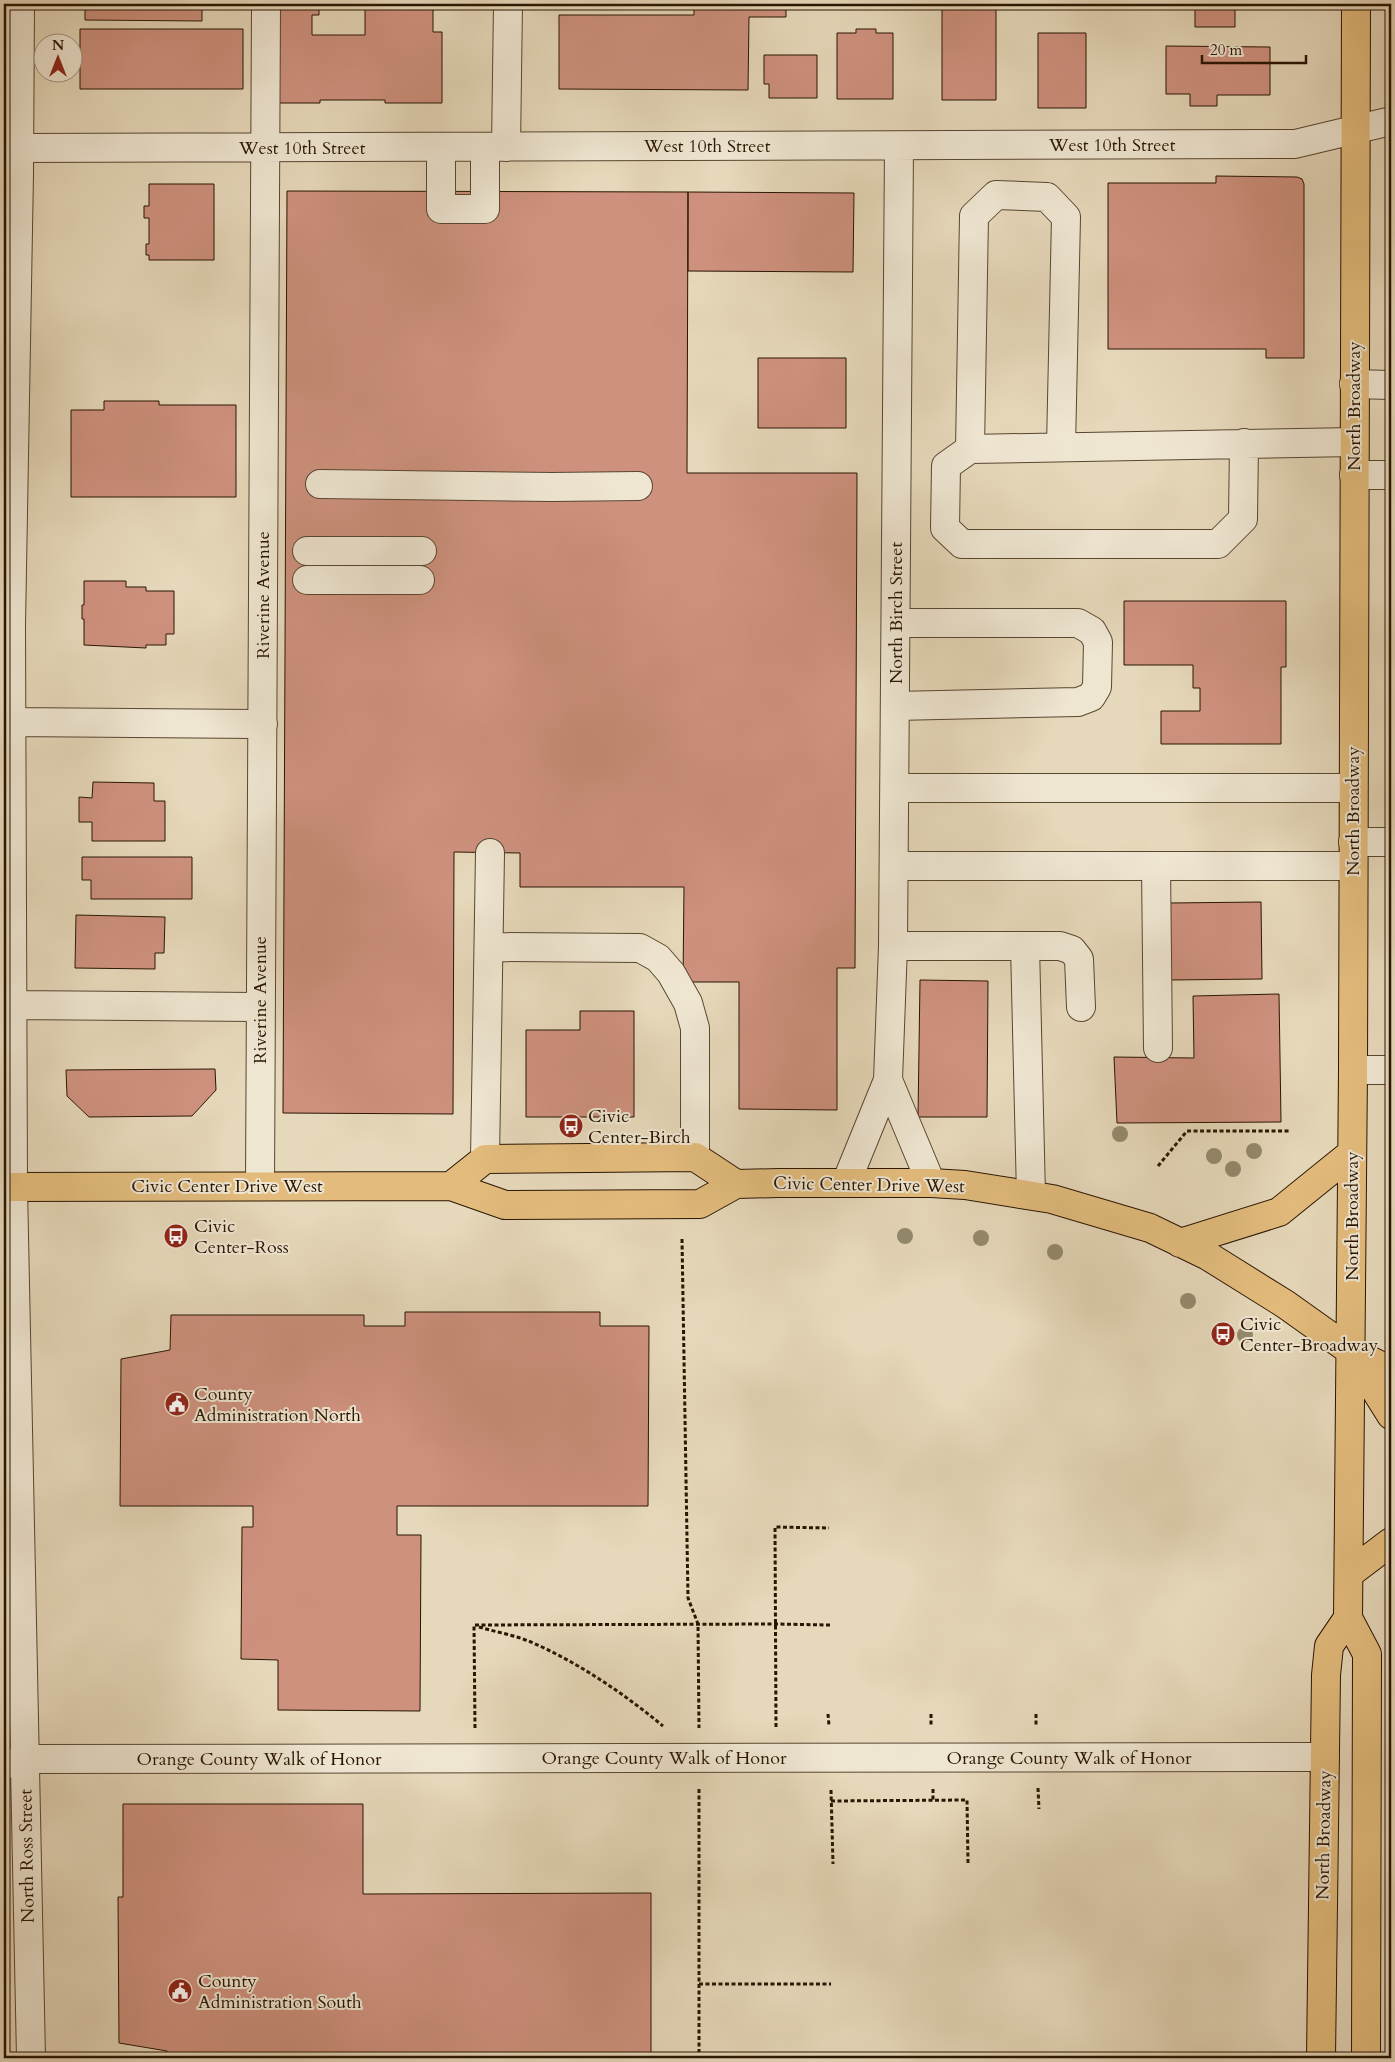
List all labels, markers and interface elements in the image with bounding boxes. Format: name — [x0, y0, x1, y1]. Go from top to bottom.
north arrow — [32, 32, 82, 82]
scale bar — [1202, 32, 1306, 64]
text: N — [52, 36, 64, 55]
text: 20 m — [1210, 40, 1242, 60]
street label: West 10th Street — [1048, 133, 1176, 158]
street label: West 10th Street — [643, 134, 771, 159]
street label: West 10th Street — [238, 136, 366, 161]
street label: North Broadway — [1342, 341, 1367, 471]
street label: Riverine Avenue — [251, 531, 276, 659]
street label: North Birch Street — [884, 542, 909, 684]
street label: North Broadway — [1341, 746, 1366, 876]
street label: Riverine Avenue — [248, 936, 273, 1064]
place label: Civic Center-Birch — [588, 1104, 691, 1150]
bus stop icon: Civic Center-Birch — [558, 1113, 584, 1139]
street label: North Broadway — [1340, 1151, 1365, 1281]
street label: Civic Center Drive West — [773, 1171, 965, 1199]
street label: Civic Center Drive West — [131, 1174, 323, 1199]
place label: Civic Center-Ross — [194, 1214, 289, 1260]
bus stop icon: Civic Center-Ross — [163, 1223, 189, 1249]
place label: Civic Center-Broadway — [1240, 1312, 1379, 1358]
bus stop icon: Civic Center-Broadway — [1210, 1321, 1236, 1347]
place label: County Administration North — [194, 1382, 361, 1428]
public building icon: County Administration North — [164, 1391, 190, 1417]
street label: Orange County Walk of Honor — [542, 1746, 787, 1771]
street label: Orange County Walk of Honor — [947, 1746, 1192, 1771]
street label: Orange County Walk of Honor — [137, 1747, 382, 1772]
street label: North Broadway — [1310, 1769, 1338, 1900]
street label: North Ross Street — [13, 1788, 41, 1923]
place label: County Administration South — [198, 1969, 362, 2015]
public building icon: County Administration South — [167, 1978, 193, 2004]

